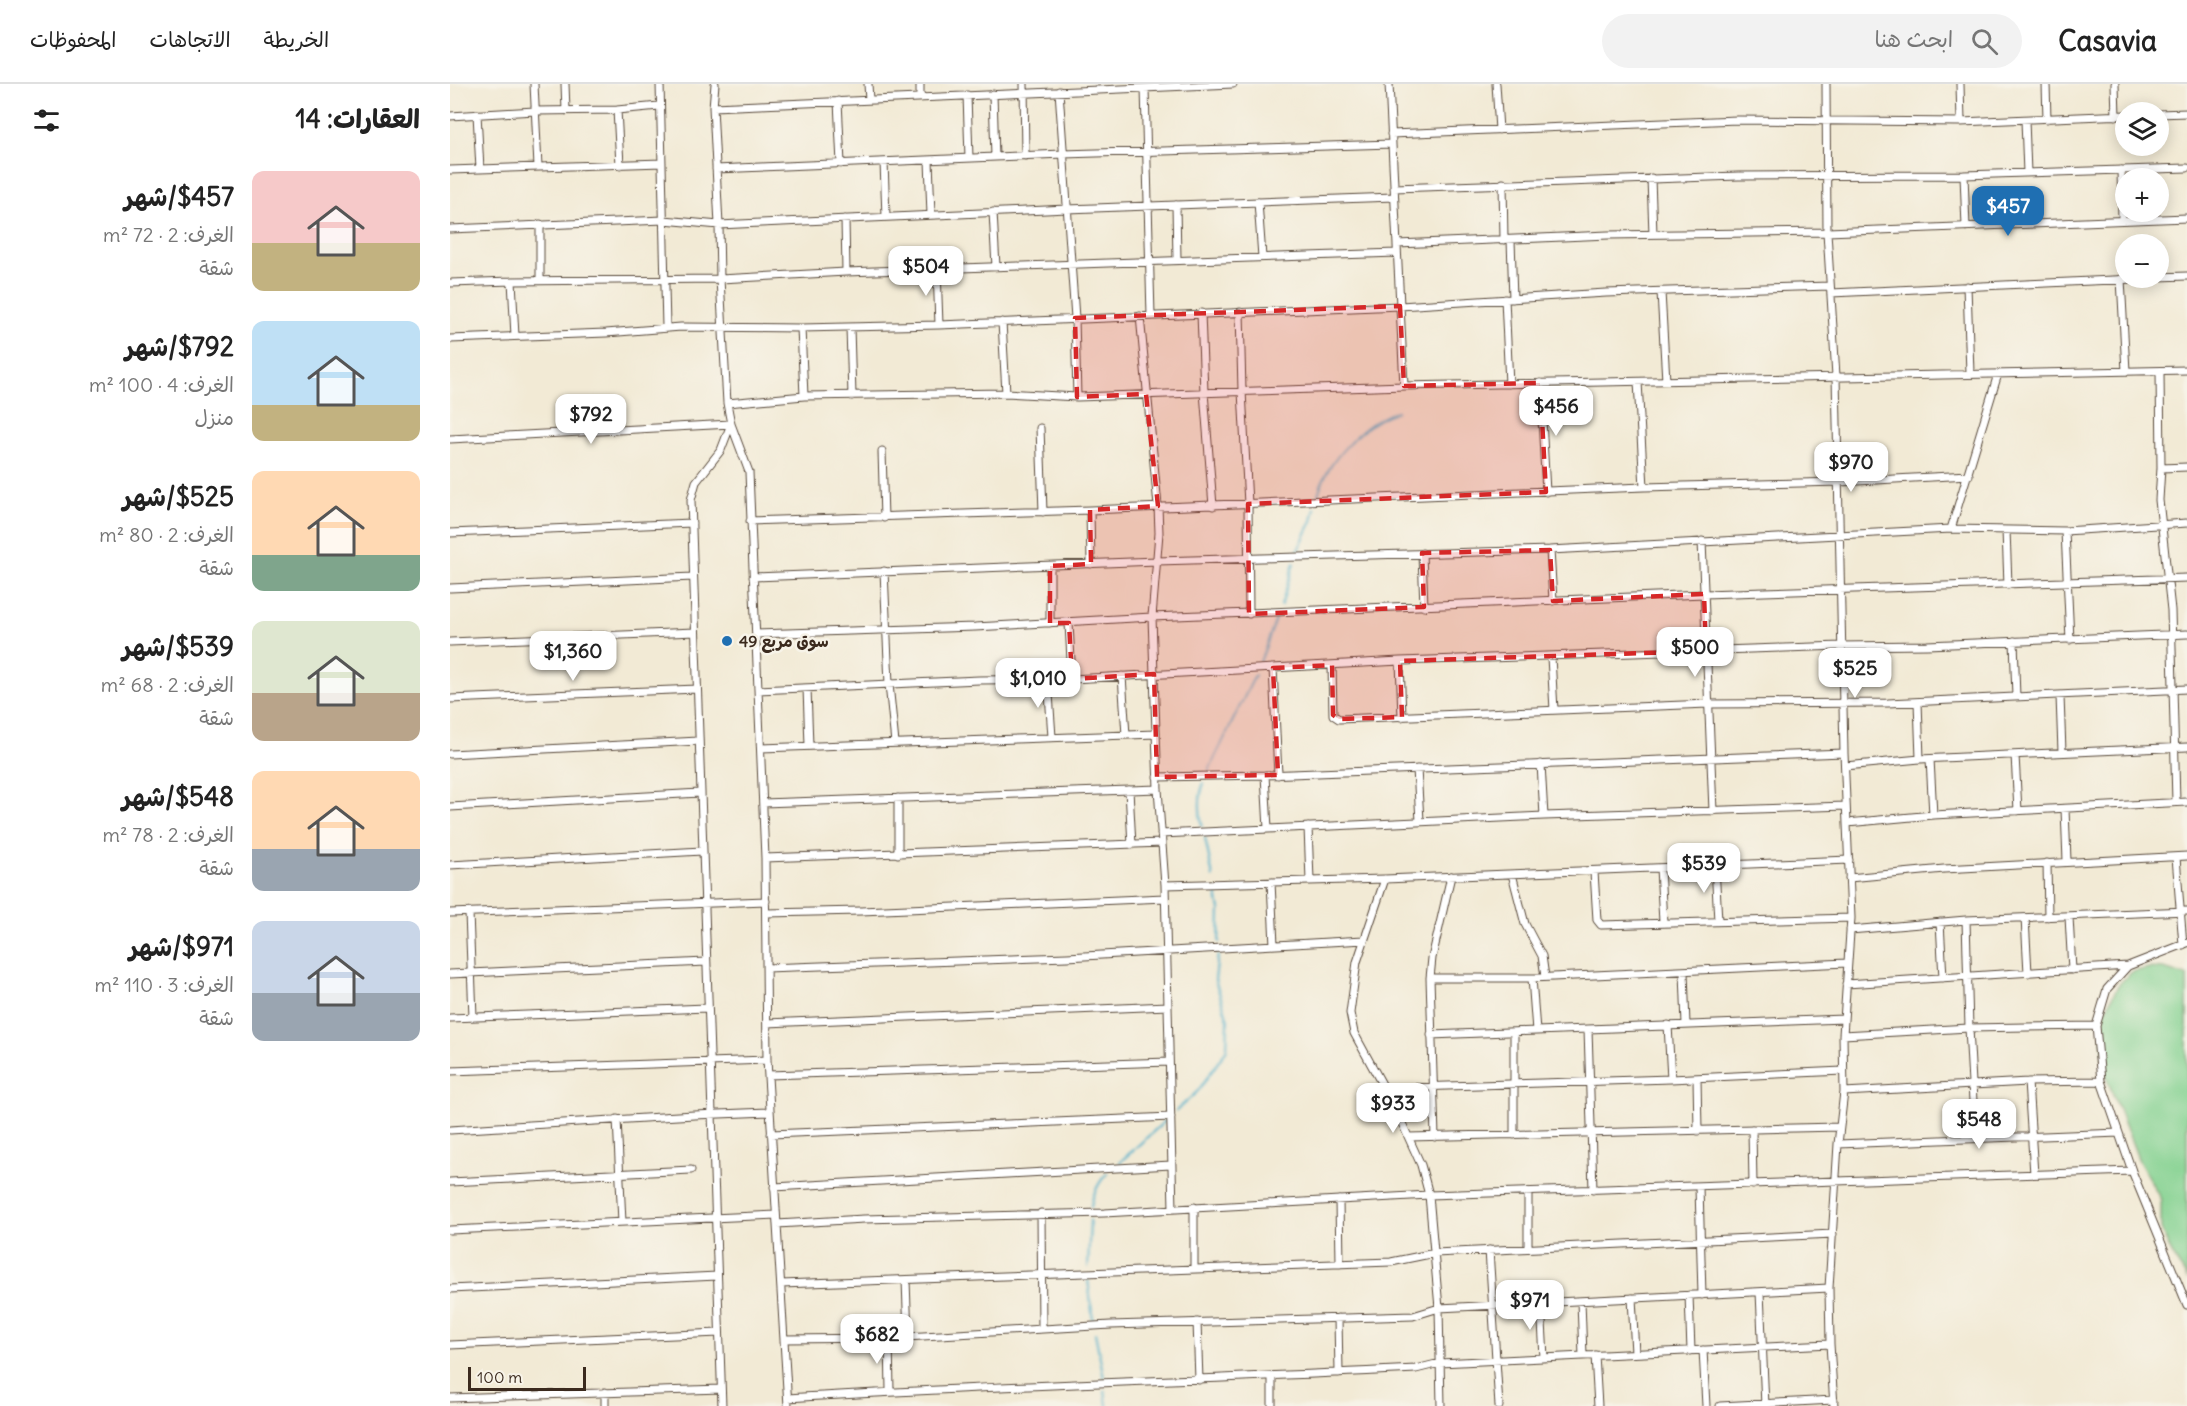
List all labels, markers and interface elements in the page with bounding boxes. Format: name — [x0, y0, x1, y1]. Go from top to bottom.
search box — [1602, 14, 2022, 68]
text: Casavia — [2058, 23, 2157, 59]
text: ابحث هنا — [1874, 25, 1953, 53]
icon: search — [1968, 25, 2001, 58]
text: المحفوظات — [30, 26, 116, 53]
text: الاتجاهات — [149, 26, 231, 53]
text: الخريطة — [264, 26, 329, 53]
text: العقارات: 14 — [295, 102, 420, 135]
map controls — [2115, 102, 2169, 288]
button: layers — [2115, 102, 2169, 156]
icon: filters — [30, 104, 63, 137]
button: + — [2115, 168, 2169, 222]
text: $457/شهر — [124, 180, 234, 213]
pin: $457 — [1972, 186, 2044, 237]
text: $457 — [1986, 193, 2030, 218]
icon: home — [300, 195, 372, 267]
text: الغرف: 2 · 72 m² — [103, 222, 234, 247]
button: − — [2115, 234, 2169, 288]
pin: $504 — [890, 246, 962, 297]
text: $504 — [902, 253, 950, 278]
text: شقة — [199, 255, 234, 280]
text: $792/شهر — [125, 330, 234, 363]
icon: home — [300, 345, 372, 417]
text: الغرف: 4 · 100 m² — [89, 372, 234, 397]
pin: $456 — [1520, 386, 1592, 437]
text: $456 — [1533, 393, 1579, 418]
pin: $792 — [555, 394, 627, 445]
text: $792 — [569, 401, 613, 426]
text: منزل — [195, 405, 234, 430]
pin: $970 — [1815, 442, 1887, 493]
text: $970 — [1828, 449, 1874, 474]
text: $525/شهر — [123, 480, 234, 513]
icon: home — [300, 495, 372, 567]
text: الغرف: 2 · 80 m² — [99, 522, 234, 547]
text: شقة — [199, 555, 234, 580]
pin: $500 — [1659, 627, 1731, 678]
text: $539/شهر — [122, 630, 234, 663]
pin: $1,360 — [524, 631, 622, 682]
place label: سوق مربع 49 — [739, 631, 829, 653]
marker: سوق مربع 49 — [720, 634, 734, 648]
text: $500 — [1671, 634, 1719, 659]
text: $1,360 — [544, 638, 602, 663]
icon: home — [300, 645, 372, 717]
pin: $525 — [1819, 648, 1891, 699]
text: $525 — [1832, 655, 1878, 680]
pin: $1,010 — [989, 658, 1087, 709]
text: $1,010 — [1009, 665, 1067, 690]
text: الغرف: 2 · 68 m² — [101, 672, 234, 697]
text: شقة — [199, 705, 234, 730]
text: $548/شهر — [122, 780, 234, 813]
icon: home — [300, 795, 372, 867]
text: الغرف: 2 · 78 m² — [103, 822, 234, 847]
pin: $539 — [1668, 843, 1740, 894]
text: $539 — [1681, 850, 1727, 875]
text: شقة — [199, 855, 234, 880]
text: $971/شهر — [129, 930, 234, 963]
icon: home — [300, 945, 372, 1017]
text: الغرف: 3 · 110 m² — [94, 972, 234, 997]
text: شقة — [199, 1005, 234, 1030]
pin: $933 — [1357, 1083, 1429, 1134]
text: $933 — [1370, 1090, 1416, 1115]
pin: $548 — [1943, 1099, 2015, 1150]
text: $548 — [1956, 1106, 2002, 1131]
pin: $971 — [1494, 1280, 1566, 1331]
text: $971 — [1510, 1287, 1550, 1312]
pin: $682 — [841, 1314, 913, 1365]
text: $682 — [854, 1321, 900, 1346]
scale bar — [468, 1364, 586, 1392]
text: 100 m — [477, 1367, 522, 1387]

